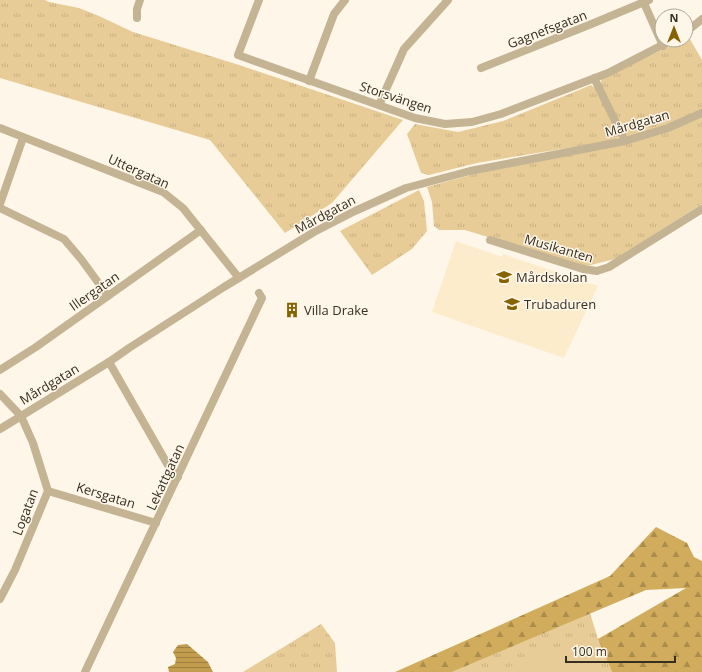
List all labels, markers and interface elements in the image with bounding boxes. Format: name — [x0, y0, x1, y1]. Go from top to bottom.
street label: Gagnefsgatan — [505, 6, 589, 52]
north arrow — [654, 8, 694, 48]
text: N — [670, 10, 678, 25]
street label: Storsvängen — [357, 77, 435, 117]
street label: Mårdgatan — [603, 105, 671, 141]
street label: Uttergatan — [105, 149, 173, 193]
street label: Mårdgatan — [292, 190, 358, 238]
street label: Musikanten — [522, 230, 596, 266]
street label: Illergatan — [66, 267, 122, 315]
school or university icon: Mårdskolan — [495, 268, 513, 286]
place label: Mårdskolan — [516, 268, 588, 286]
school or university icon: Trubaduren — [503, 295, 521, 313]
place label: Trubaduren — [524, 295, 596, 313]
building icon: Villa Drake — [283, 301, 301, 319]
place label: Villa Drake — [304, 301, 368, 319]
street label: Mårdgatan — [16, 359, 82, 409]
street label: Lekattgatan — [142, 441, 188, 513]
street label: Kersgatan — [74, 477, 138, 513]
street label: Logatan — [8, 486, 42, 538]
scale bar — [566, 638, 675, 664]
text: 100 m — [572, 643, 607, 660]

